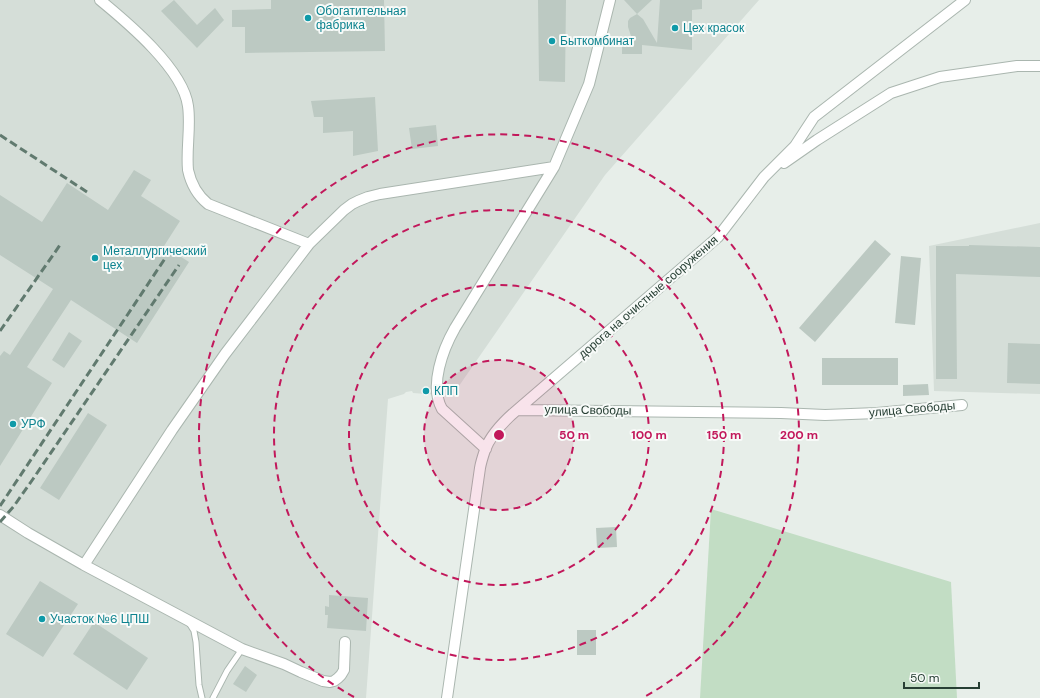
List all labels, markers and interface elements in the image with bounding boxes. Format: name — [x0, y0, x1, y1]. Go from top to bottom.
place label: Обогатительная фабрика — [316, 3, 406, 33]
marker: Обогатительная фабрика — [303, 13, 313, 23]
place label: Цех красок — [683, 20, 745, 36]
marker: Цех красок — [670, 23, 680, 33]
place label: Быткомбинат — [560, 33, 635, 49]
marker: Быткомбинат — [547, 36, 557, 46]
street label: дорога на очистные сооружения — [575, 232, 721, 362]
place label: Металлургический цех — [103, 243, 207, 273]
marker: Металлургический цех — [90, 253, 100, 263]
place label: КПП — [434, 383, 458, 399]
marker: КПП — [421, 386, 431, 396]
street label: улица Свободы — [868, 397, 956, 421]
street label: улица Свободы — [545, 401, 631, 419]
place label: УРФ — [21, 416, 46, 432]
marker: УРФ — [8, 419, 18, 429]
text: 50 m — [559, 427, 589, 443]
text: 100 m — [631, 427, 667, 443]
text: 150 m — [707, 427, 741, 443]
text: 200 m — [780, 427, 818, 443]
centre of rings — [492, 428, 506, 442]
place label: Участок №6 ЦПШ — [50, 611, 149, 627]
marker: Участок №6 ЦПШ — [37, 614, 47, 624]
scale bar — [904, 664, 979, 690]
text: 50 m — [910, 670, 939, 686]

